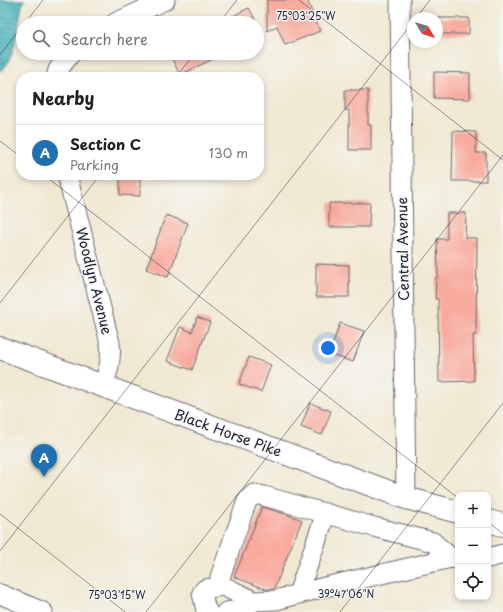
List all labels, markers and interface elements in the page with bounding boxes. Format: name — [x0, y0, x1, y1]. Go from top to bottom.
text: 75°03'25"W — [276, 8, 336, 23]
north arrow — [407, 12, 443, 48]
search box — [16, 16, 264, 60]
icon: search — [30, 27, 52, 49]
text: Search here — [62, 27, 148, 50]
text: Nearby — [32, 85, 94, 111]
text: Section C — [70, 132, 141, 155]
text: A — [40, 143, 50, 162]
text: 130 m — [209, 143, 248, 162]
text: Parking — [70, 155, 119, 174]
street label: Central Avenue — [391, 197, 414, 301]
street label: Woodlyn Avenue — [71, 225, 118, 337]
your location — [318, 338, 338, 358]
street label: Black Horse Pike — [172, 403, 285, 462]
pin: A — [31, 444, 57, 477]
map controls — [455, 492, 491, 600]
button: + — [455, 492, 491, 528]
button: − — [455, 528, 491, 564]
button: locate — [455, 564, 491, 600]
text: 39°47'06"N — [318, 586, 375, 601]
text: 75°03'15"W — [89, 587, 146, 602]

